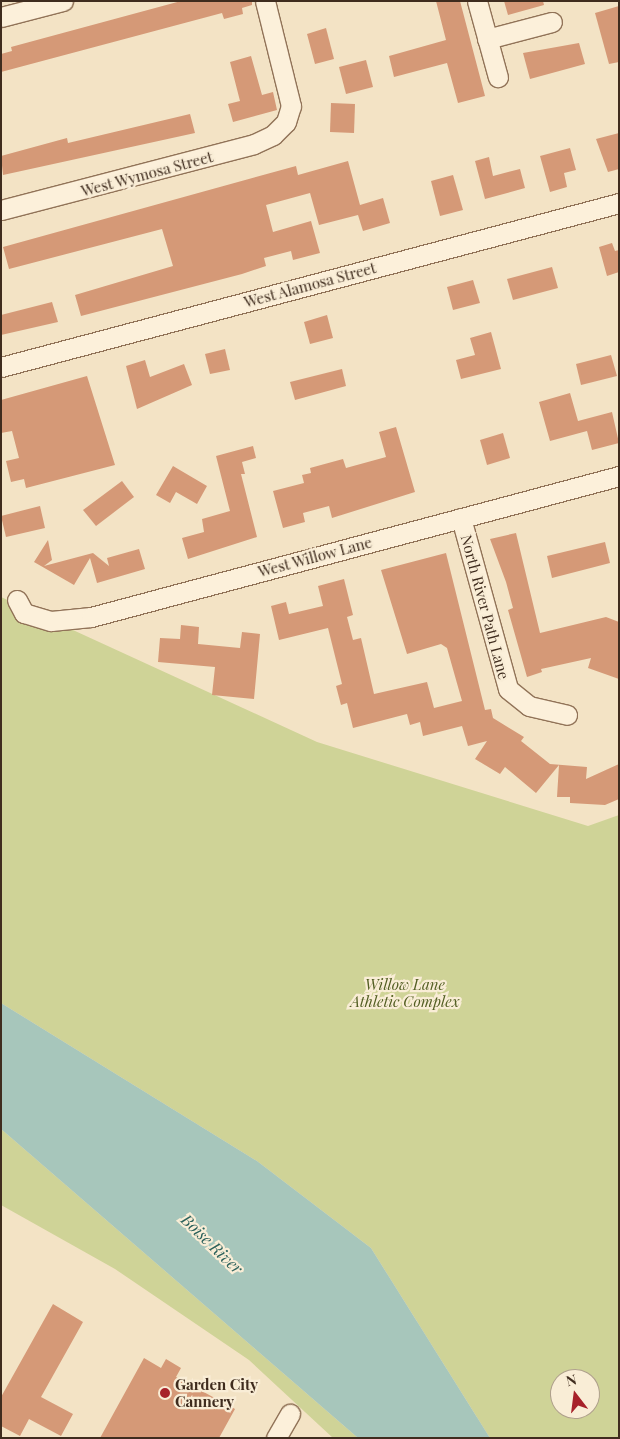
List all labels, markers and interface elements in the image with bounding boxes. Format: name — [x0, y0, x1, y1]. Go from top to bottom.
street label: West Wymosa Street — [79, 148, 215, 200]
street label: West Alamosa Street — [242, 259, 378, 311]
street label: West Willow Lane — [256, 533, 374, 581]
street label: North River Path Lane — [457, 533, 513, 681]
park label: Willow Lane Athletic Complex — [350, 975, 460, 1010]
water label: Boise River — [177, 1210, 247, 1278]
north arrow — [550, 1369, 600, 1419]
text: N — [564, 1370, 579, 1390]
place label: Garden City Cannery — [175, 1375, 258, 1410]
marker: Garden City Cannery — [159, 1387, 171, 1399]

